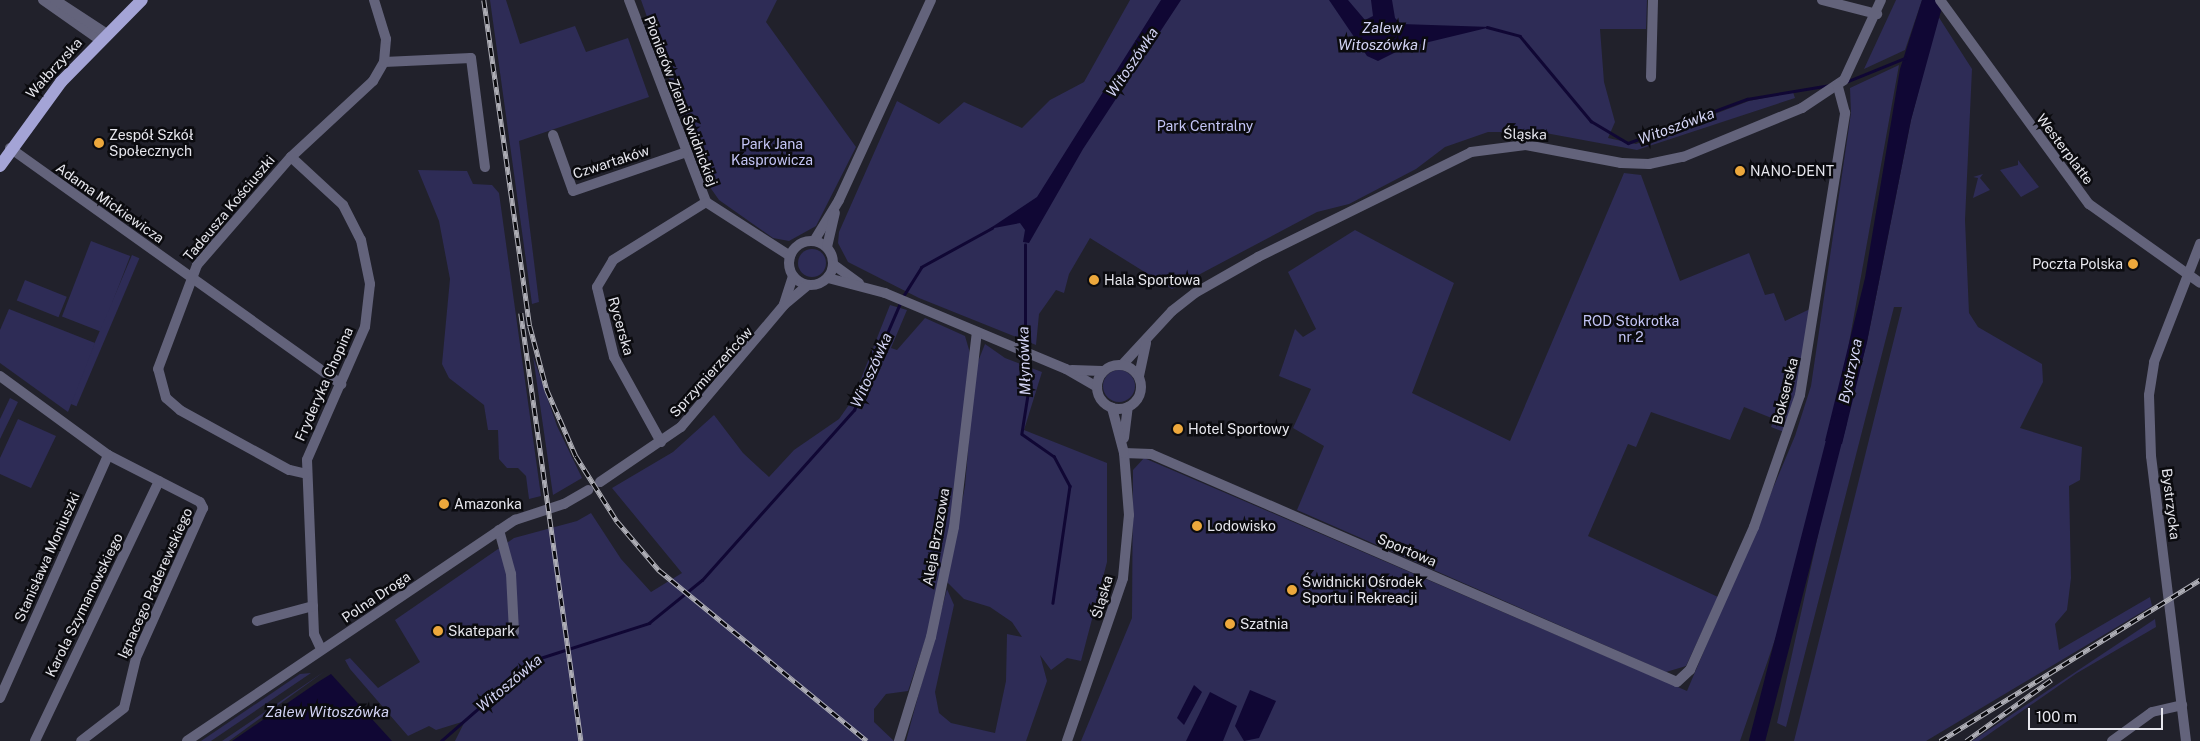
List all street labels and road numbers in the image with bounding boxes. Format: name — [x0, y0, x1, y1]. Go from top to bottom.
street label: Pionierów Ziemi Świdnickiej — [641, 14, 721, 188]
street label: Wałbrzyska — [22, 34, 86, 102]
street label: Westerplatte — [2033, 110, 2097, 188]
street label: Śląska — [1503, 125, 1547, 143]
street label: Czwartaków — [571, 142, 651, 182]
street label: Tadeusza Kościuszki — [180, 152, 278, 264]
street label: Adama Mickiewicza — [53, 159, 167, 247]
street label: Rycerska — [605, 295, 637, 357]
street label: Sprzymierzeńców — [666, 323, 756, 421]
street label: Fryderyka Chopina — [291, 324, 357, 444]
street label: Bokserska — [1769, 356, 1801, 426]
street label: Bystrzycka — [2158, 467, 2184, 541]
street label: Aleja Brzozowa — [919, 487, 953, 587]
street label: Stanisława Moniuszki — [11, 490, 83, 624]
street label: Ignacego Paderewskiego — [114, 505, 196, 661]
street label: Karola Szymanowskiego — [42, 530, 126, 680]
street label: Sportowa — [1375, 530, 1439, 570]
street label: Polna Droga — [338, 568, 414, 626]
street label: Śląska — [1088, 574, 1116, 620]

